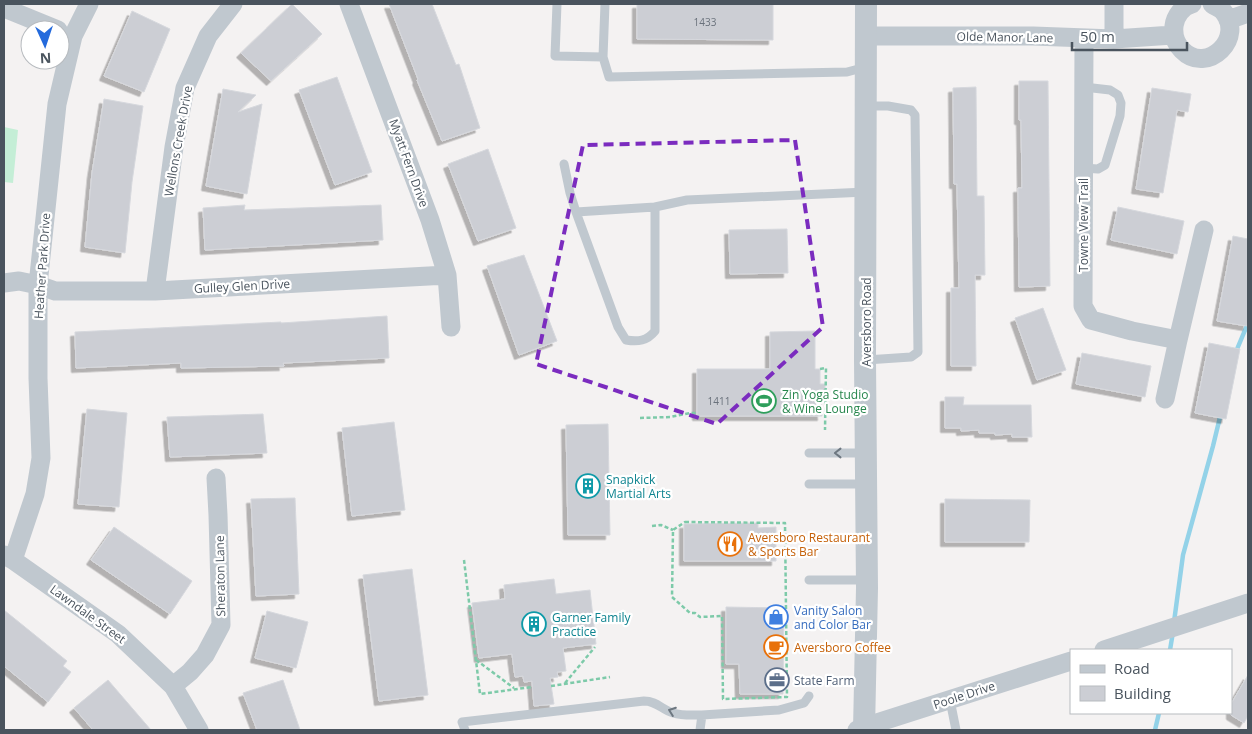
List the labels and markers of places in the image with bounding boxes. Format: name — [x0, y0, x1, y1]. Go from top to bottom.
place label: Zin Yoga Studio & Wine Lounge — [782, 386, 868, 417]
sports icon: Zin Yoga Studio & Wine Lounge — [751, 388, 777, 414]
place label: Snapkick Martial Arts — [606, 471, 671, 502]
building icon: Snapkick Martial Arts — [575, 473, 601, 499]
place label: Aversboro Restaurant & Sports Bar — [748, 529, 870, 560]
restaurant icon: Aversboro Restaurant & Sports Bar — [717, 531, 743, 557]
place label: Vanity Salon and Color Bar — [794, 602, 871, 633]
shop icon: Vanity Salon and Color Bar — [763, 604, 789, 630]
place label: Garner Family Practice — [552, 609, 631, 640]
building icon: Garner Family Practice — [521, 611, 547, 637]
cafe icon: Aversboro Coffee — [763, 634, 789, 660]
place label: Aversboro Coffee — [794, 639, 891, 656]
office icon: State Farm — [764, 667, 790, 693]
place label: State Farm — [794, 672, 855, 689]

